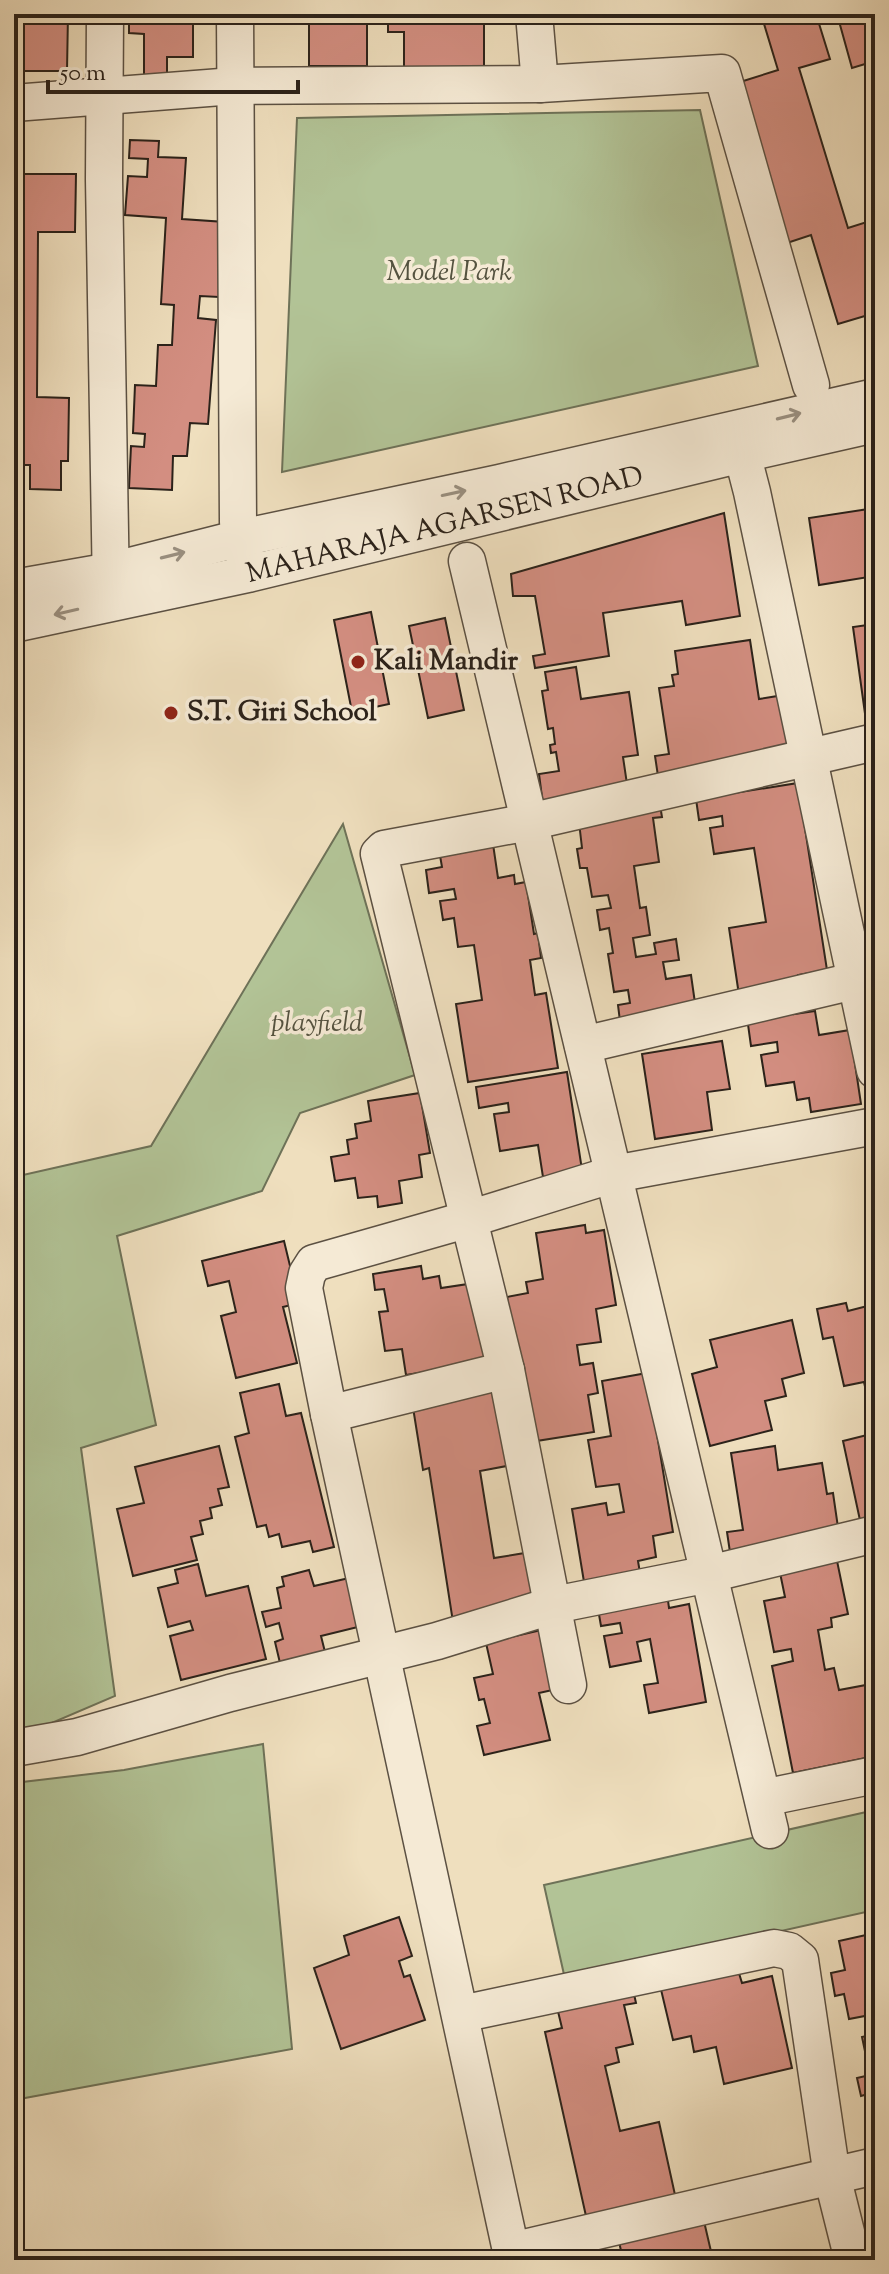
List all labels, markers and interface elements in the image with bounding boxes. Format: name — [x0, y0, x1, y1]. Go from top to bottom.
scale bar — [48, 44, 298, 94]
text: 50 m — [58, 57, 106, 91]
park label: Model Park — [386, 253, 512, 293]
one-way arrow — [776, 408, 801, 423]
street label: MAHARAJA AGARSEN ROAD — [242, 457, 648, 595]
one-way arrow — [440, 485, 466, 500]
one-way arrow — [159, 547, 185, 562]
one-way arrow — [54, 605, 79, 620]
place label: Kali Mandir — [374, 642, 518, 682]
marker: Kali Mandir — [349, 653, 367, 671]
place label: S.T. Giri School — [187, 693, 377, 733]
marker: S.T. Giri School — [162, 704, 180, 722]
park label: playfield — [271, 1004, 363, 1044]

